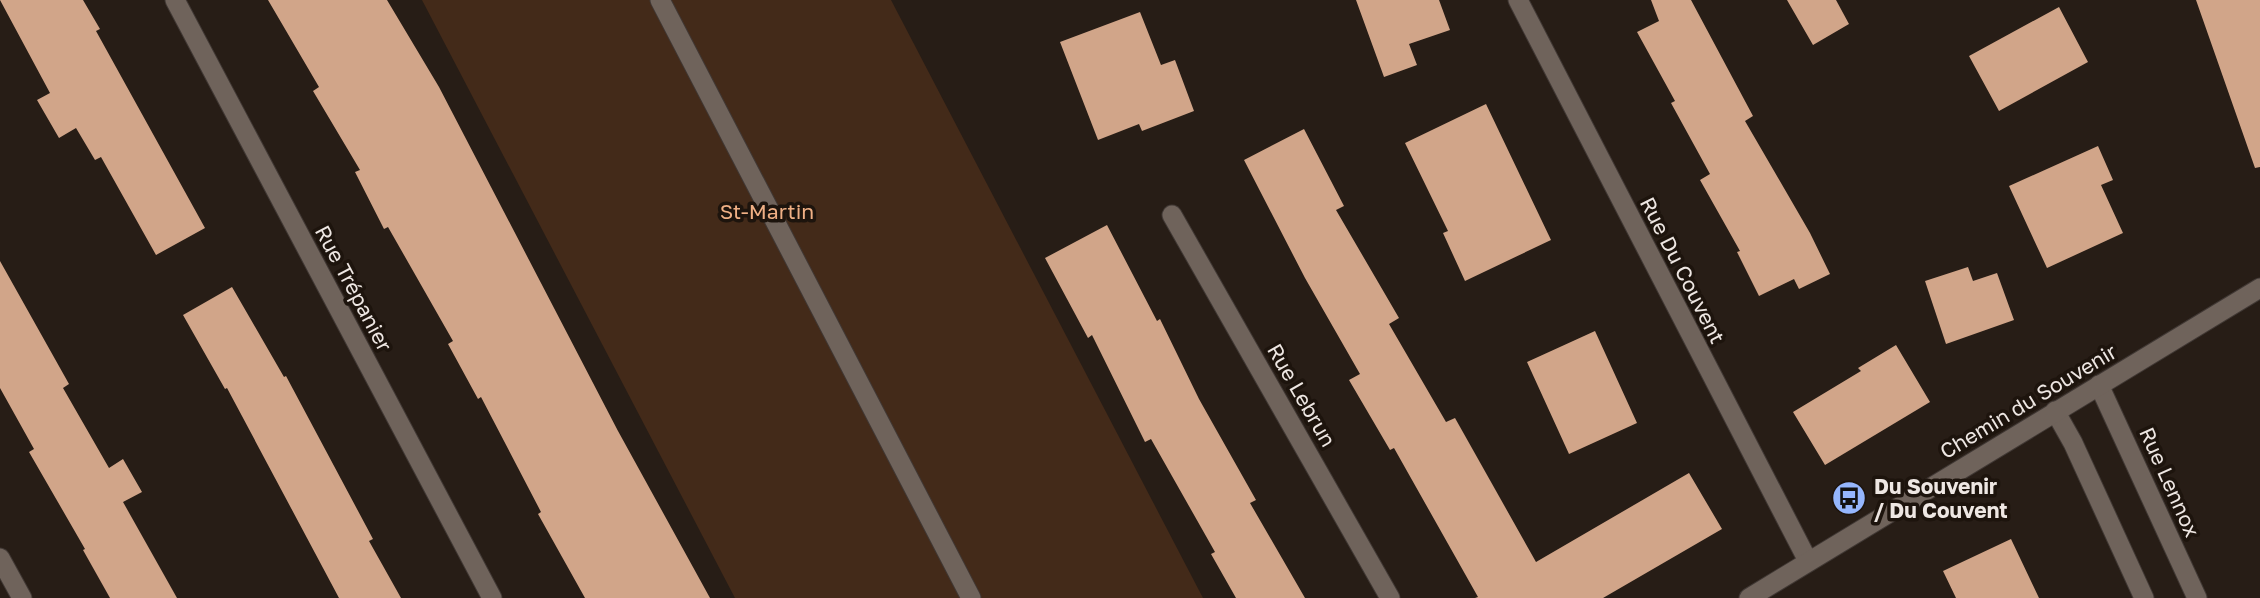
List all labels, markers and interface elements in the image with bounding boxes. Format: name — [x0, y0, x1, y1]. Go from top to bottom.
street label: Rue Du Couvent — [1635, 192, 1731, 348]
park label: St-Martin — [720, 198, 814, 224]
street label: Rue Trépanier — [310, 221, 398, 355]
street label: Chemin du Souvenir — [1935, 338, 2121, 464]
street label: Rue Lebrun — [1262, 339, 1342, 451]
street label: Rue Lennox — [2134, 423, 2206, 541]
place label: Du Souvenir / Du Couvent — [1874, 473, 2008, 523]
bus stop icon: Du Souvenir / Du Couvent — [1830, 479, 1868, 517]

